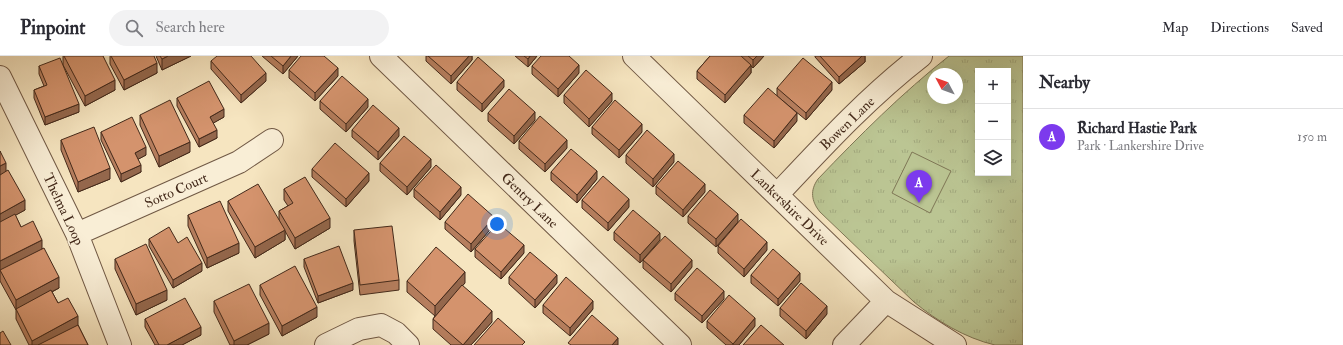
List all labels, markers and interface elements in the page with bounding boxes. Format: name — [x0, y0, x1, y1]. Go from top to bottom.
search box — [109, 10, 389, 46]
text: Pinpoint — [20, 16, 85, 40]
icon: search — [123, 17, 145, 39]
text: Search here — [155, 18, 225, 37]
text: Map — [1162, 19, 1188, 36]
text: Directions — [1210, 19, 1269, 36]
text: Saved — [1291, 19, 1323, 36]
north arrow — [927, 68, 963, 104]
map controls — [975, 68, 1011, 176]
button: + — [975, 68, 1011, 104]
text: Nearby — [1039, 72, 1090, 93]
street label: Bowen Lane — [816, 93, 878, 154]
button: − — [975, 104, 1011, 140]
text: Richard Hastie Park — [1077, 119, 1197, 138]
text: A — [1048, 129, 1056, 145]
text: 150 m — [1297, 129, 1327, 145]
text: Park · Lankershire Drive — [1077, 138, 1204, 154]
button: layers — [975, 140, 1011, 176]
street label: Lankershire Drive — [747, 166, 833, 249]
street label: Sotto Court — [142, 169, 211, 212]
street label: Gentry Lane — [497, 169, 562, 233]
street label: Thelma Loop — [39, 170, 88, 248]
pin: A — [906, 170, 932, 203]
your location — [487, 214, 507, 234]

